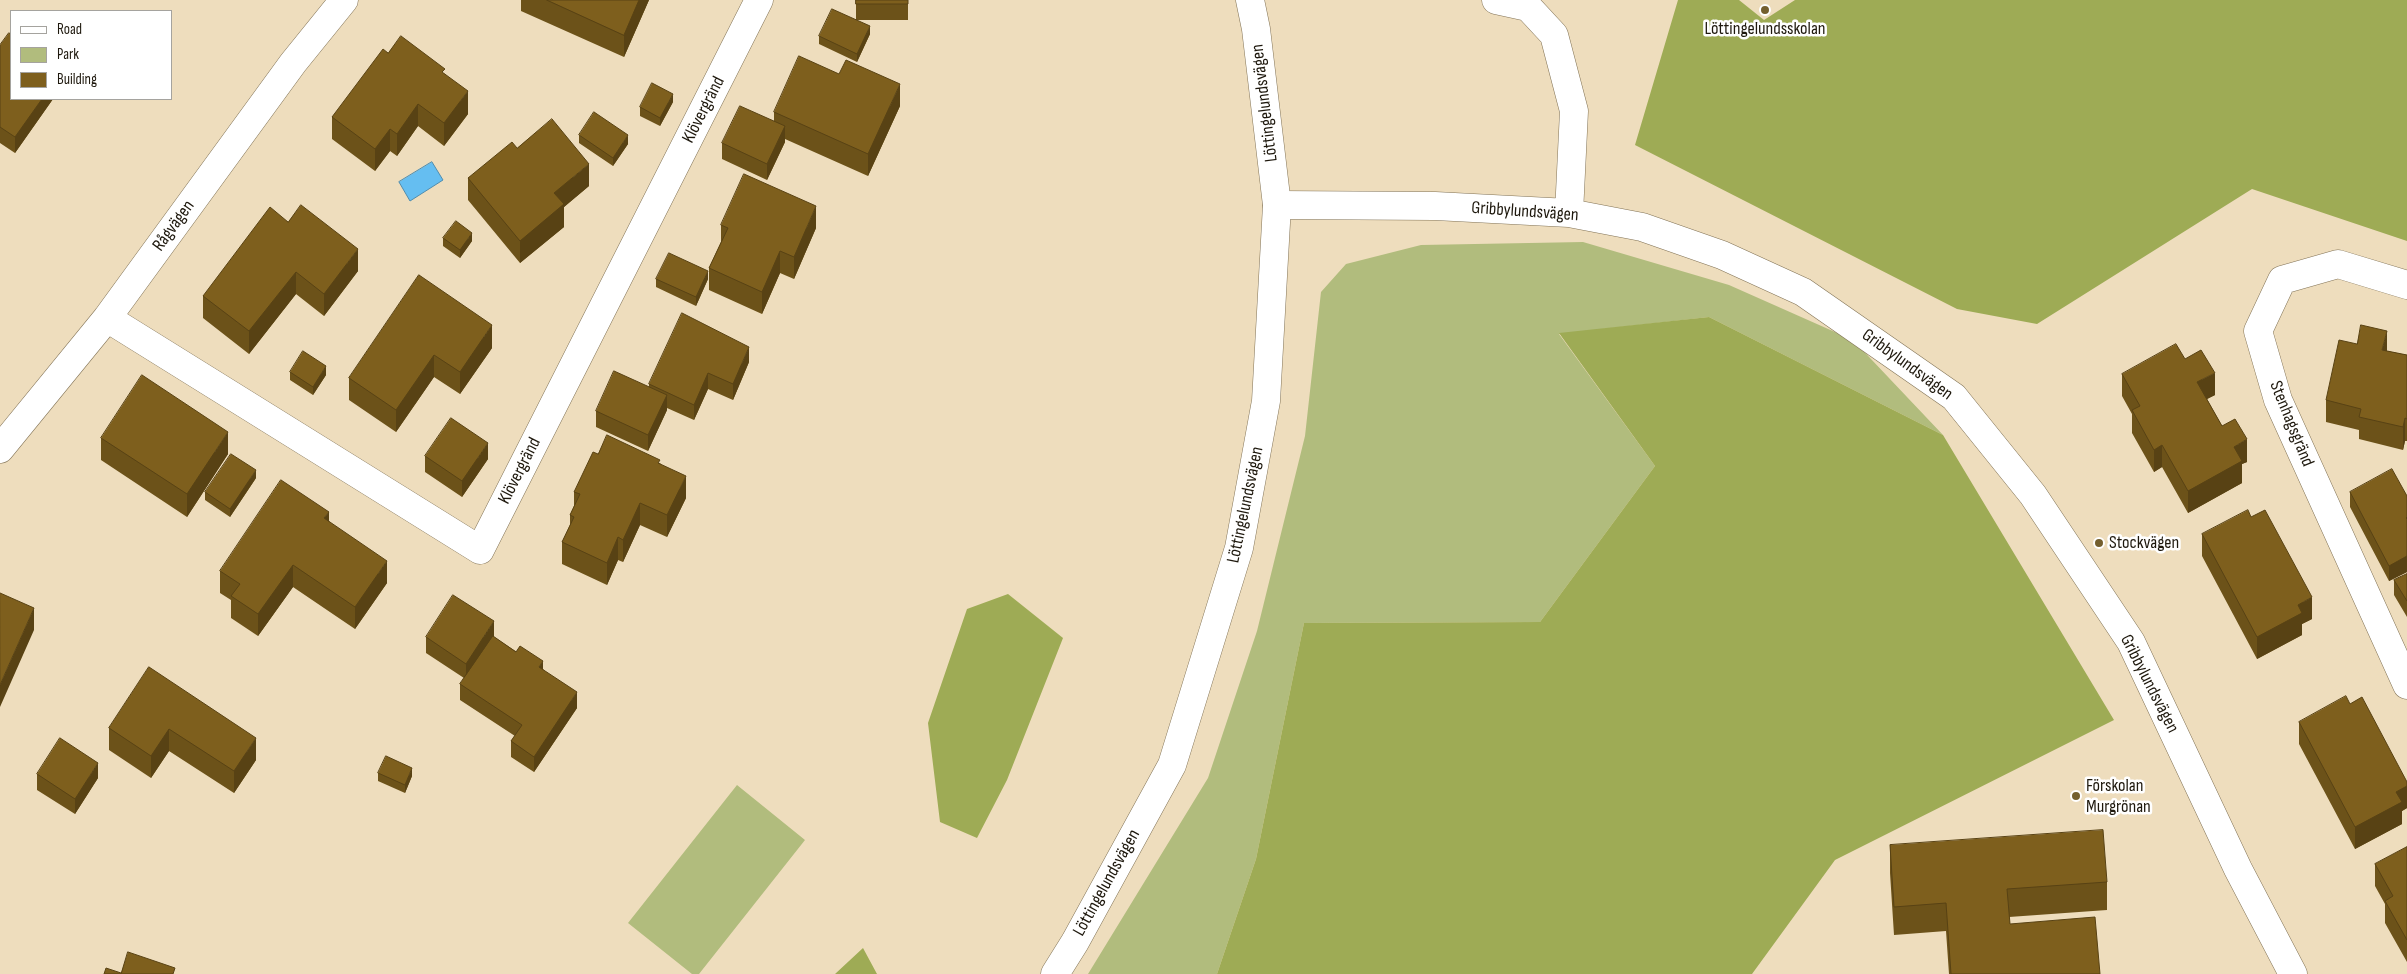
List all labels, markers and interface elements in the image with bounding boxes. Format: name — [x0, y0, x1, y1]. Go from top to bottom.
marker: Löttingelundsskolan — [1759, 4, 1771, 16]
legend — [10, 10, 172, 100]
place label: Löttingelundsskolan — [1704, 18, 1826, 40]
text: Road — [57, 20, 82, 39]
street label: Löttingelundsvägen — [1247, 43, 1283, 163]
text: Park — [57, 45, 79, 64]
text: Building — [57, 70, 97, 89]
street label: Klövergränd — [678, 73, 730, 147]
street label: Rågvägen — [148, 196, 200, 256]
street label: Gribbylundsvägen — [1471, 197, 1579, 227]
street label: Gribbylundsvägen — [1857, 325, 1957, 405]
street label: Stenhagsgränd — [2264, 378, 2318, 470]
street label: Klövergränd — [494, 434, 546, 508]
street label: Löttingelundsvägen — [1223, 445, 1269, 565]
place label: Stockvägen — [2109, 532, 2179, 554]
marker: Stockvägen — [2093, 537, 2105, 549]
street label: Gribbylundsvägen — [2115, 631, 2183, 737]
place label: Förskolan Murgrönan — [2086, 775, 2151, 818]
marker: Förskolan Murgrönan — [2070, 790, 2082, 802]
street label: Löttingelundsvägen — [1069, 826, 1145, 940]

